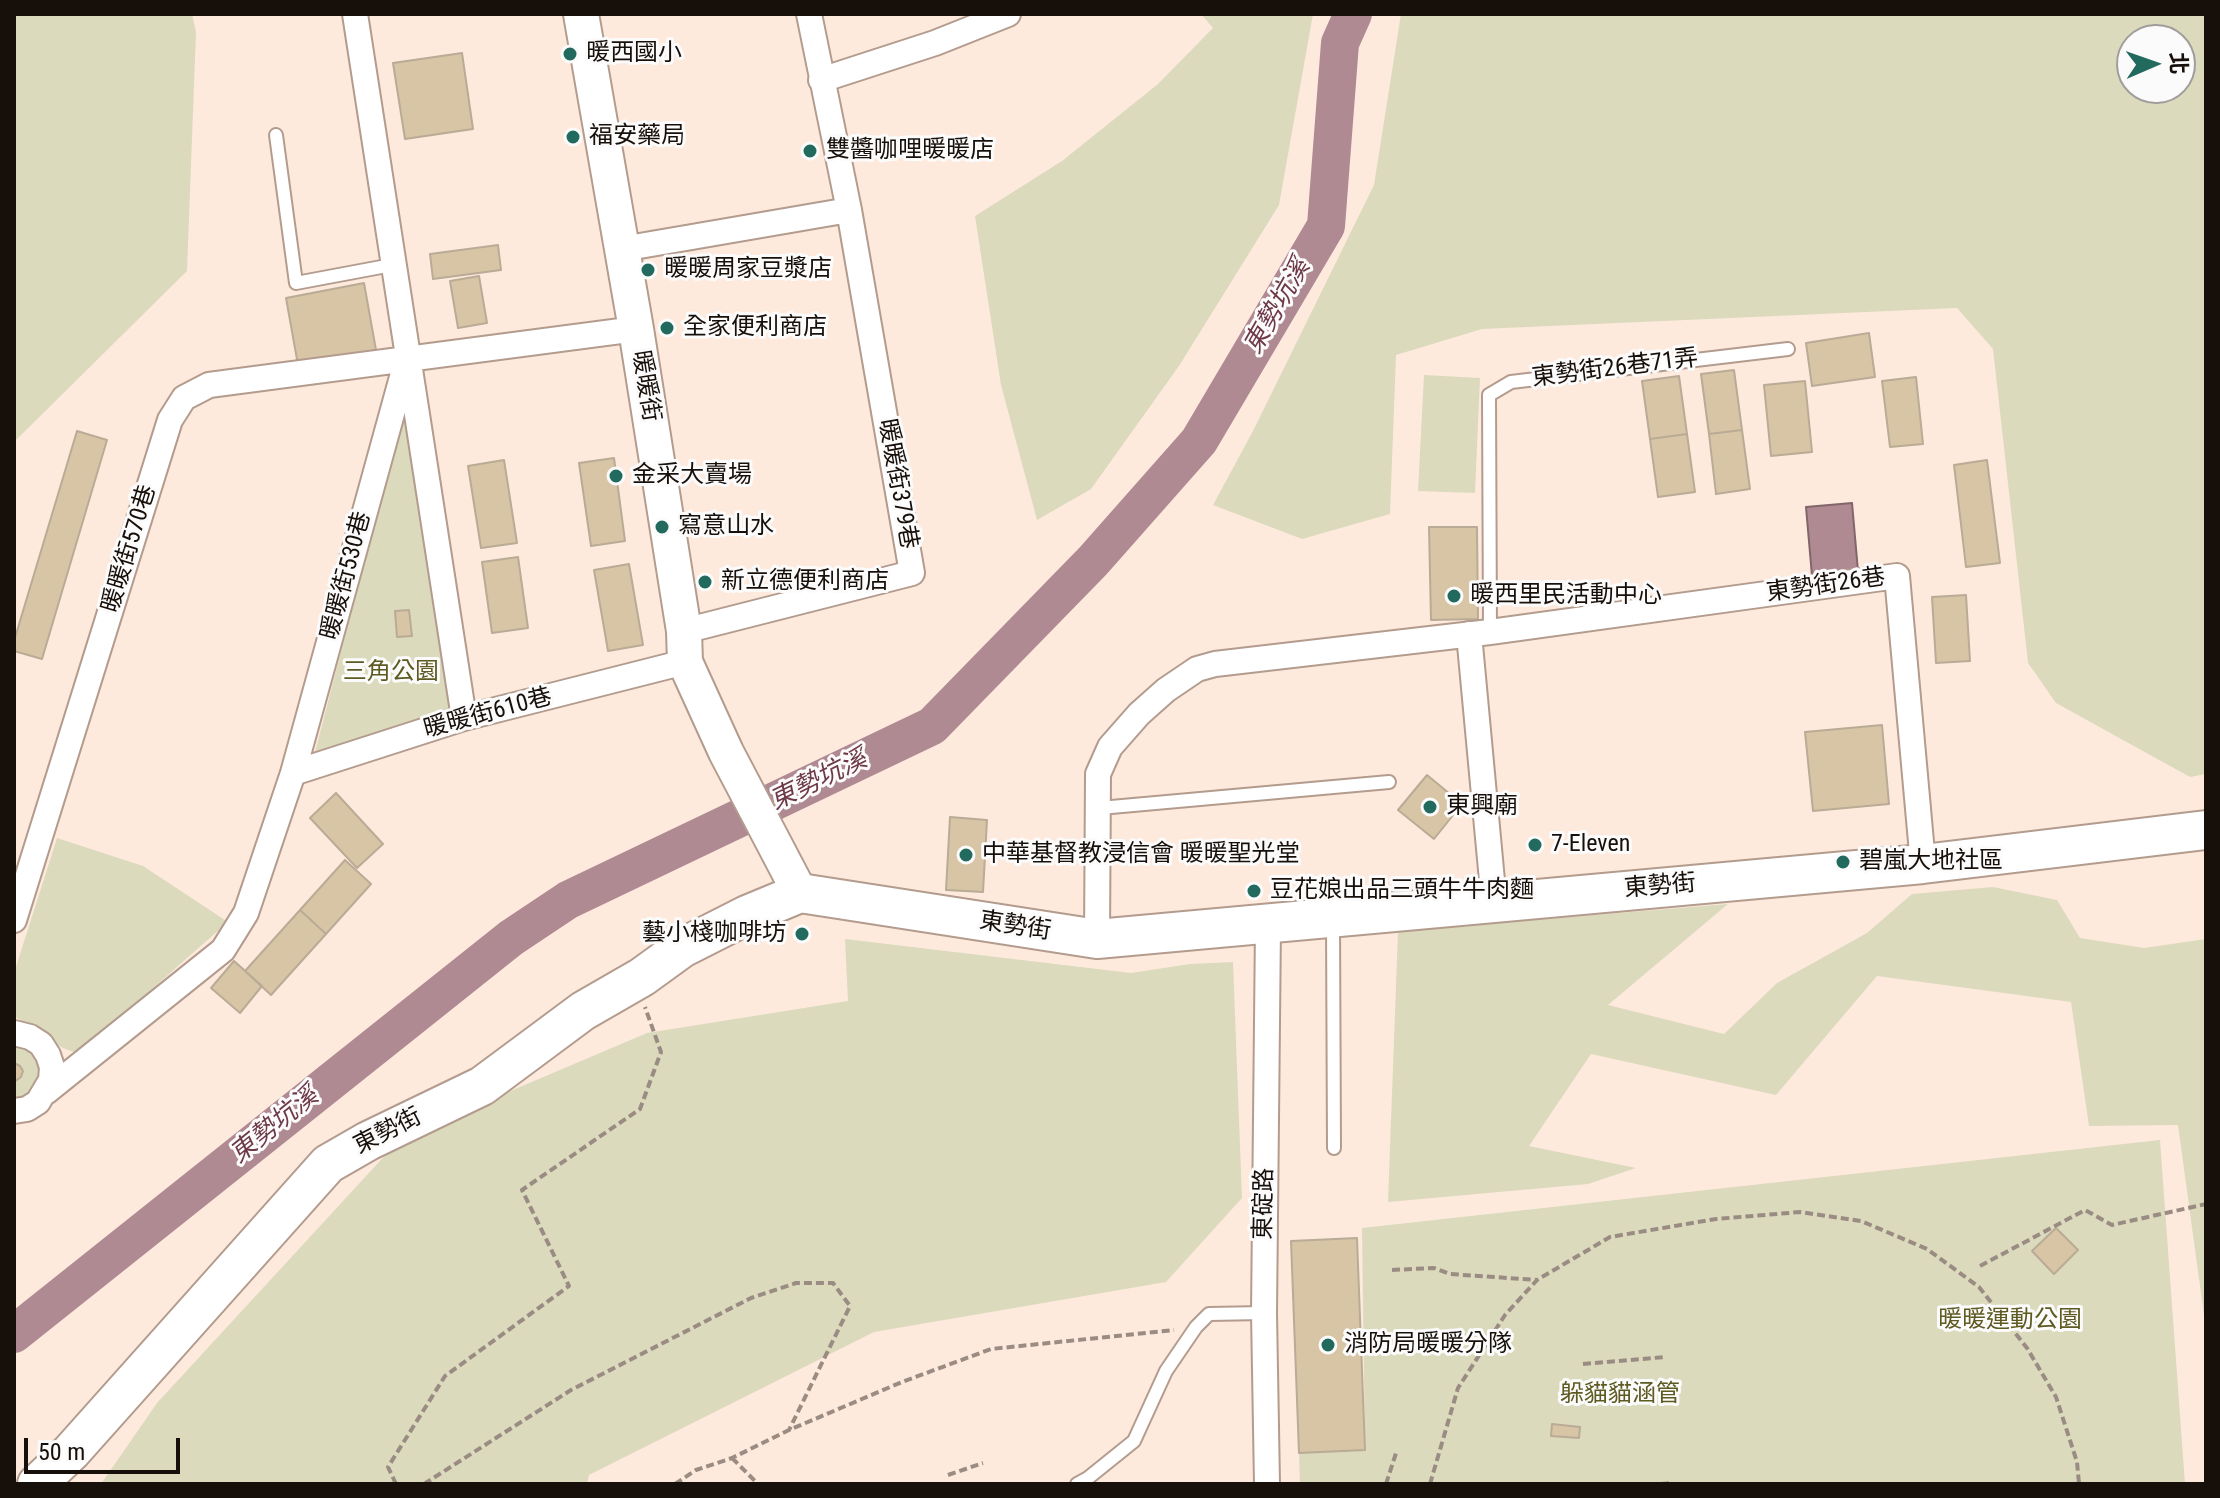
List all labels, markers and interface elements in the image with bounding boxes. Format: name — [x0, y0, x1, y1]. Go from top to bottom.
north arrow — [2116, 24, 2196, 104]
place label: 暖西國小 — [586, 40, 682, 68]
marker: 暖西國小 — [561, 45, 579, 63]
text: 北 — [2166, 52, 2191, 75]
place label: 福安藥局 — [589, 123, 685, 151]
marker: 福安藥局 — [564, 128, 582, 146]
place label: 雙醬咖哩暖暖店 — [826, 137, 994, 165]
marker: 雙醬咖哩暖暖店 — [801, 142, 819, 160]
water label: 東勢坑溪 — [1238, 254, 1318, 360]
place label: 暖暖周家豆漿店 — [664, 256, 832, 284]
marker: 暖暖周家豆漿店 — [639, 261, 657, 279]
place label: 全家便利商店 — [683, 314, 827, 342]
marker: 全家便利商店 — [658, 319, 676, 337]
street label: 東勢街26巷71弄 — [1530, 345, 1700, 393]
street label: 暖暖街 — [625, 348, 665, 424]
street label: 暖暖街379巷 — [871, 417, 923, 551]
place label: 金采大賣場 — [632, 462, 752, 490]
marker: 金采大賣場 — [607, 467, 625, 485]
street label: 暖暖街570巷 — [97, 482, 163, 616]
street label: 暖暖街530巷 — [316, 509, 378, 643]
place label: 寫意山水 — [678, 513, 774, 541]
marker: 寫意山水 — [653, 518, 671, 536]
street label: 東勢街26巷 — [1765, 563, 1887, 609]
place label: 新立德便利商店 — [721, 568, 889, 596]
marker: 新立德便利商店 — [696, 573, 714, 591]
place label: 暖西里民活動中心 — [1470, 582, 1662, 610]
marker: 暖西里民活動中心 — [1445, 587, 1463, 605]
park label: 三角公園 — [343, 659, 439, 687]
street label: 暖暖街610巷 — [421, 683, 555, 745]
water label: 東勢坑溪 — [765, 744, 873, 818]
place label: 東興廟 — [1446, 793, 1518, 821]
marker: 東興廟 — [1421, 798, 1439, 816]
place label: 7-Eleven — [1551, 831, 1630, 859]
marker: 7-Eleven — [1526, 836, 1544, 854]
place label: 中華基督教浸信會 暖暖聖光堂 — [982, 841, 1300, 869]
marker: 中華基督教浸信會 暖暖聖光堂 — [957, 846, 975, 864]
place label: 碧嵐大地社區 — [1859, 848, 2003, 876]
marker: 碧嵐大地社區 — [1834, 853, 1852, 871]
street label: 東勢街 — [1623, 870, 1697, 904]
place label: 豆花娘出品三頭牛牛肉麵 — [1270, 877, 1534, 905]
marker: 豆花娘出品三頭牛牛肉麵 — [1245, 882, 1263, 900]
street label: 東勢街 — [977, 907, 1053, 947]
place label: 藝小棧咖啡坊 — [642, 920, 786, 948]
marker: 藝小棧咖啡坊 — [793, 925, 811, 943]
water label: 東勢坑溪 — [225, 1081, 325, 1171]
street label: 東勢街 — [349, 1103, 427, 1161]
street label: 東碇路 — [1250, 1168, 1280, 1240]
park label: 暖暖運動公園 — [1938, 1307, 2082, 1335]
place label: 消防局暖暖分隊 — [1344, 1331, 1512, 1359]
marker: 消防局暖暖分隊 — [1319, 1336, 1337, 1354]
park label: 躲貓貓涵管 — [1560, 1381, 1680, 1409]
scale bar — [28, 1422, 184, 1472]
text: 50 m — [38, 1438, 85, 1466]

